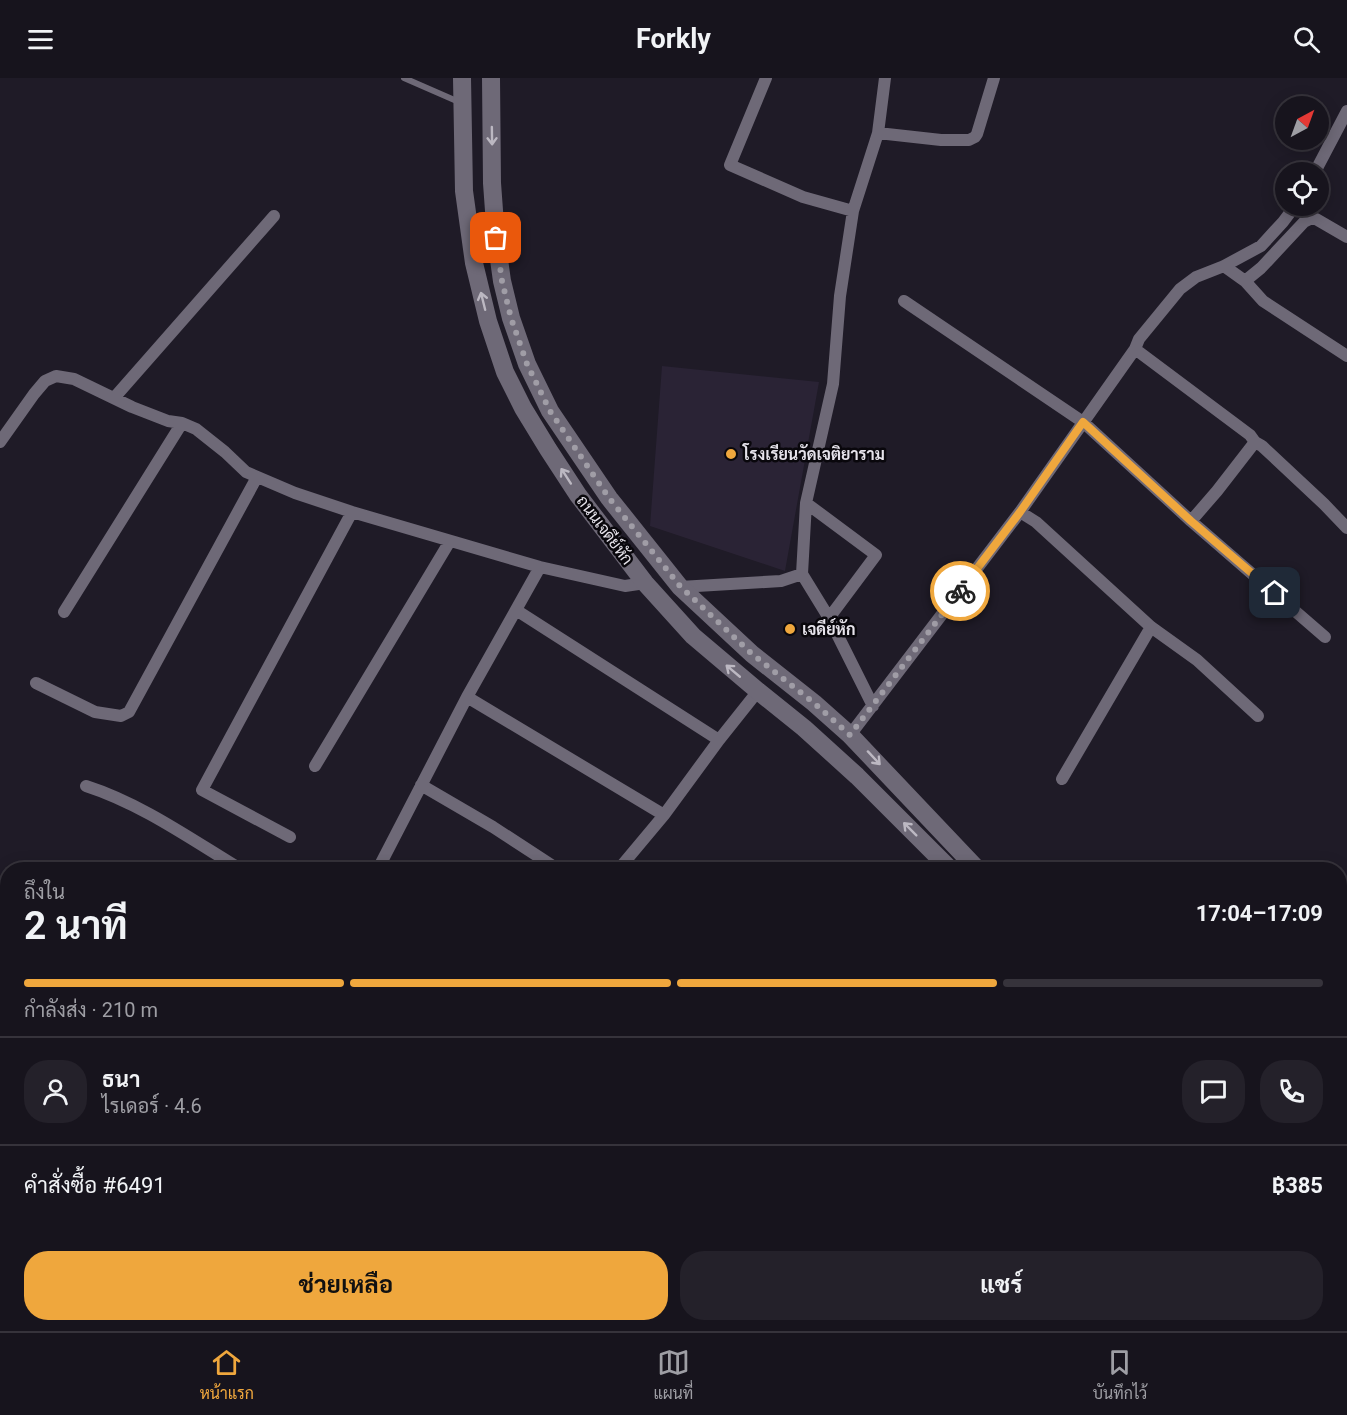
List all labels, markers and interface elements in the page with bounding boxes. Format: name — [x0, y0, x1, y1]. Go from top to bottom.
icon: menu — [24, 23, 57, 56]
text: Forkly — [636, 23, 711, 55]
icon: search — [1290, 23, 1323, 56]
north arrow — [1275, 96, 1329, 150]
map controls — [1275, 96, 1329, 216]
one-way arrow — [486, 126, 497, 146]
button: locate — [1275, 162, 1329, 216]
pin — [470, 212, 521, 263]
icon: bag — [479, 221, 512, 254]
one-way arrow — [476, 292, 488, 311]
place label: โรงเรียนวัดเจติยาราม — [742, 443, 885, 464]
marker: โรงเรียนวัดเจติยาราม — [724, 447, 738, 461]
one-way arrow — [559, 468, 571, 485]
street label: ถนนเจดีย์หัก — [573, 490, 640, 568]
courier — [930, 561, 990, 621]
pin — [1249, 567, 1300, 618]
icon: bike — [944, 575, 977, 608]
icon: home — [1258, 576, 1291, 609]
place label: เจดีย์หัก — [802, 618, 855, 639]
marker: เจดีย์หัก — [783, 622, 797, 636]
one-way arrow — [725, 664, 741, 677]
one-way arrow — [866, 751, 881, 766]
one-way arrow — [902, 821, 917, 836]
text: ถึงใน — [24, 880, 65, 904]
text: 17:04–17:09 — [1196, 901, 1323, 926]
text: 2 นาที — [24, 903, 128, 949]
text: กำลังส่ง · 210 m — [24, 998, 158, 1022]
button: person — [24, 1060, 87, 1123]
button: chat — [1182, 1060, 1245, 1123]
button: phone — [1260, 1060, 1323, 1123]
text: ธนา — [102, 1067, 140, 1092]
text: ไรเดอร์ · 4.6 — [102, 1094, 202, 1118]
text: คำสั่งซื้อ #6491 — [24, 1173, 166, 1198]
text: ฿385 — [1272, 1173, 1323, 1198]
button: ช่วยเหลือ — [24, 1251, 668, 1320]
button: แชร์ — [680, 1251, 1323, 1320]
tab: หน้าแรก — [200, 1346, 254, 1403]
tab: แผนที่ — [653, 1346, 693, 1403]
tab: บันทึกไว้ — [1093, 1346, 1147, 1403]

